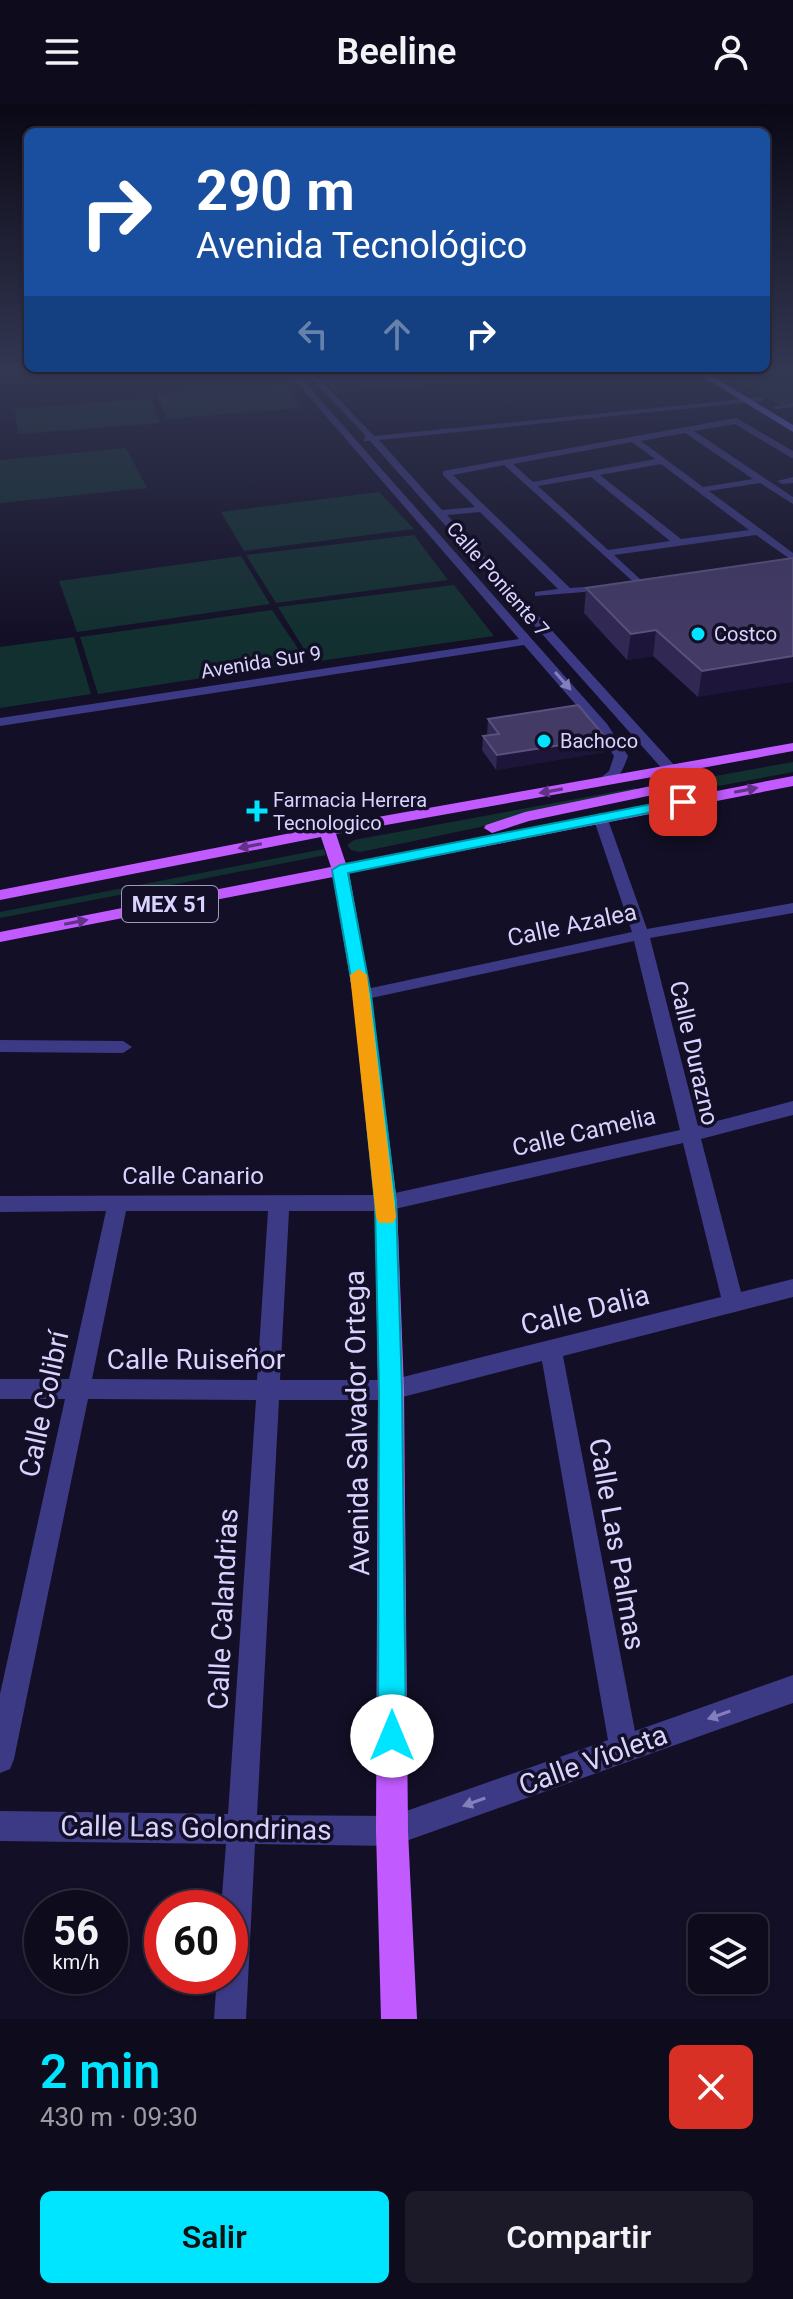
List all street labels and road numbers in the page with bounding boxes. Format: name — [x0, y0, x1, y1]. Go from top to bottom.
street label: Calle Poniente 7 — [442, 517, 554, 641]
street label: Avenida Sur 9 — [199, 641, 323, 683]
road number: MEX 51 — [122, 886, 218, 922]
street label: Calle Azalea — [505, 898, 639, 952]
street label: Calle Durazno — [664, 978, 724, 1128]
street label: Calle Camelia — [510, 1102, 658, 1162]
street label: Calle Canario — [122, 1162, 264, 1190]
street label: Avenida Salvador Ortega — [338, 1270, 376, 1576]
street label: Calle Dalia — [517, 1278, 653, 1342]
street label: Calle Colibrí — [12, 1327, 76, 1480]
street label: Calle Ruiseñor — [107, 1343, 286, 1376]
street label: Calle Las Palmas — [582, 1436, 652, 1652]
street label: Calle Calandrias — [201, 1507, 245, 1711]
street label: Calle Violeta — [514, 1718, 672, 1802]
street label: Calle Las Golondrinas — [60, 1809, 332, 1847]

